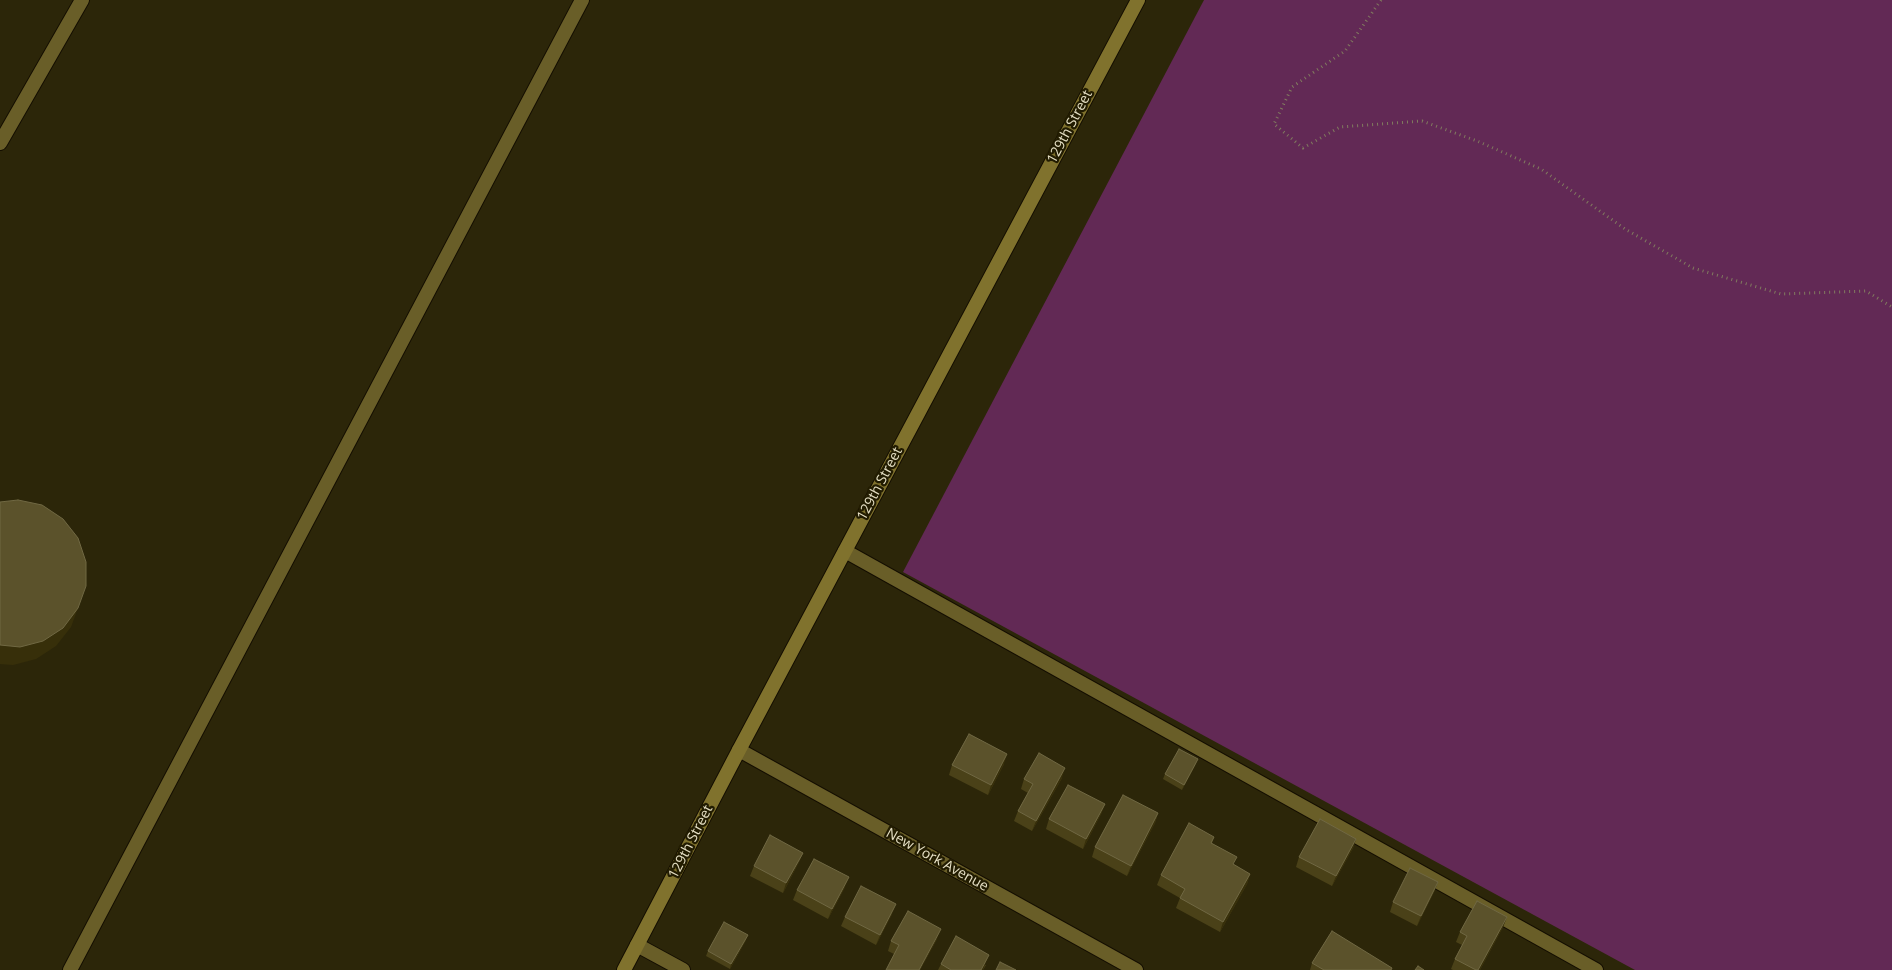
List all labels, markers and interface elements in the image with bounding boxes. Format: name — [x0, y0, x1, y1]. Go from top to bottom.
street label: 129th Street — [1044, 88, 1096, 166]
street label: 129th Street — [854, 445, 906, 523]
street label: 129th Street — [665, 802, 717, 882]
street label: New York Avenue — [883, 825, 991, 895]

